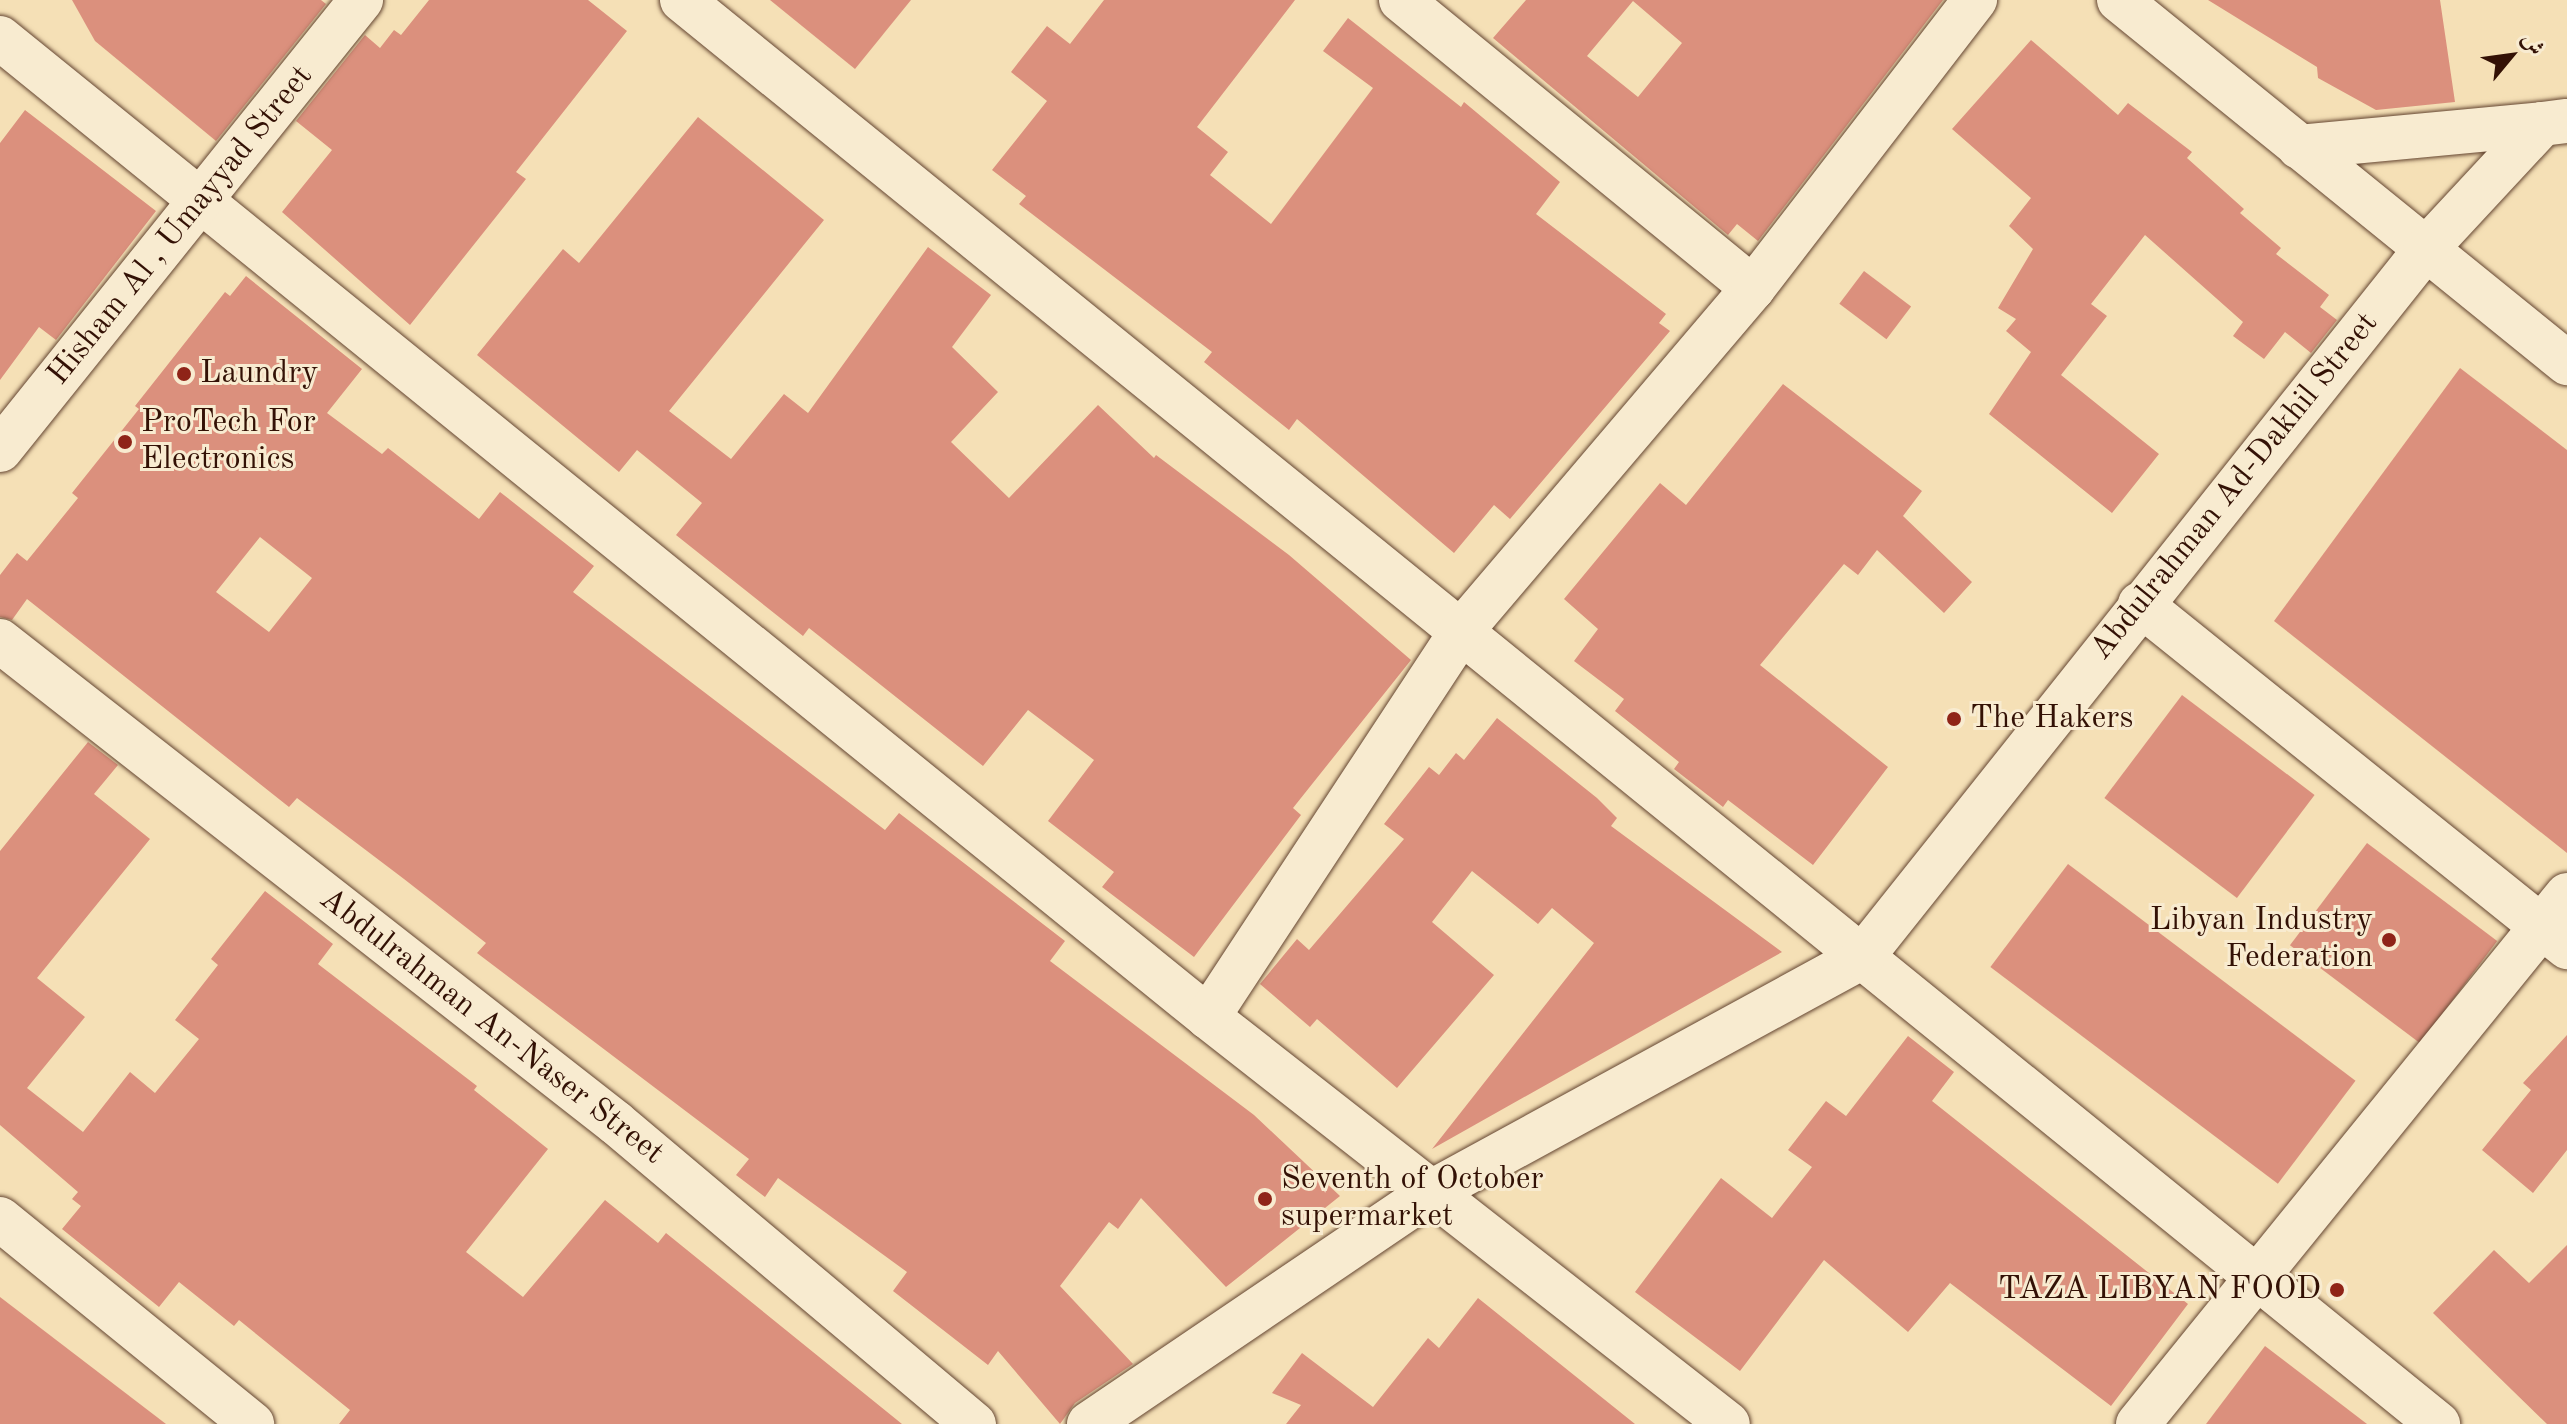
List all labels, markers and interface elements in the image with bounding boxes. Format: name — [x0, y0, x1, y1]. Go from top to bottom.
north arrow — [2471, 16, 2551, 96]
text: ش — [2517, 29, 2547, 59]
street label: Hisham Al , Umayyad Street — [40, 58, 322, 394]
street label: Abdulrahman Ad-Dakhil Street — [2083, 306, 2387, 668]
place label: Laundry — [200, 355, 318, 393]
marker: Laundry — [175, 365, 193, 383]
place label: ProTech For Electronics — [141, 405, 316, 480]
marker: ProTech For Electronics — [116, 433, 134, 451]
place label: The Hakers — [1970, 700, 2133, 738]
marker: The Hakers — [1945, 710, 1963, 728]
street label: Abdulrahman An-Naser Street — [311, 881, 671, 1173]
place label: Libyan Industry Federation — [2150, 903, 2373, 978]
marker: Libyan Industry Federation — [2380, 931, 2398, 949]
place label: Seventh of October supermarket — [1281, 1162, 1544, 1237]
marker: Seventh of October supermarket — [1256, 1190, 1274, 1208]
place label: TAZA LIBYAN FOOD — [1998, 1271, 2321, 1309]
marker: TAZA LIBYAN FOOD — [2328, 1281, 2346, 1299]

